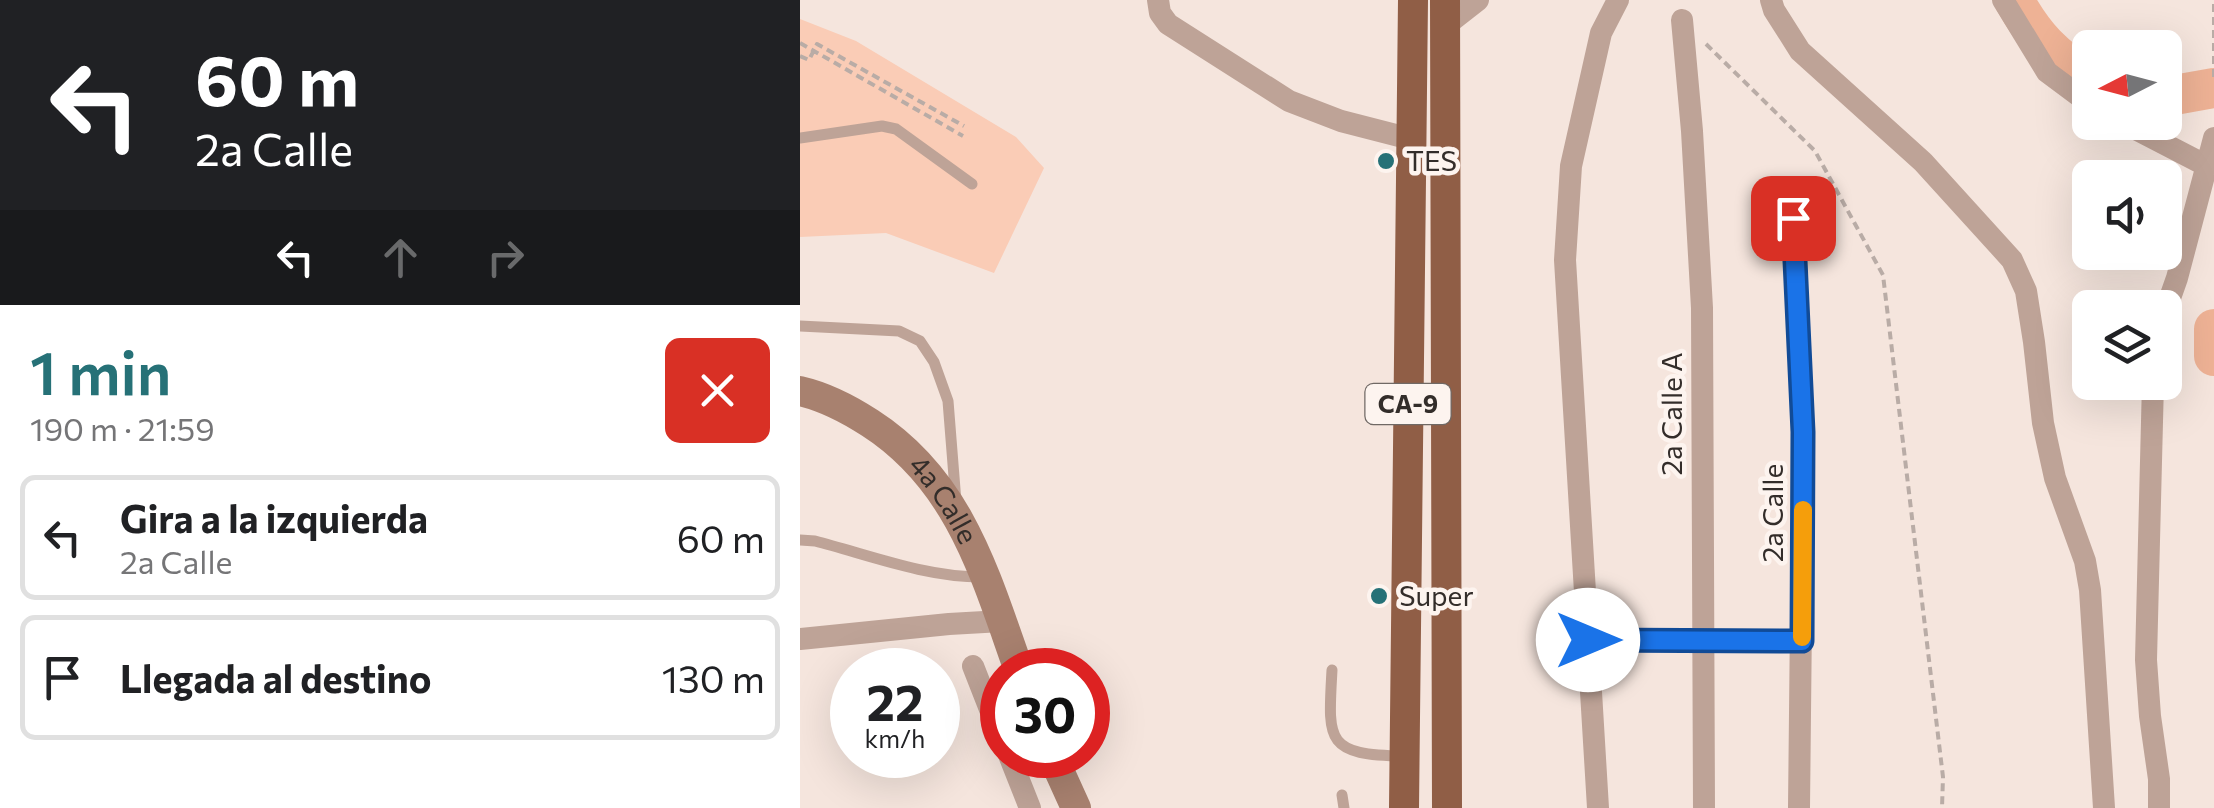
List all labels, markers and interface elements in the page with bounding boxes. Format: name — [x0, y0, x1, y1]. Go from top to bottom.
north arrow — [2072, 30, 2182, 140]
map controls — [2072, 30, 2182, 400]
text: 60 m — [195, 35, 359, 120]
icon: left — [30, 40, 160, 170]
text: 2a Calle — [195, 120, 353, 175]
place label: TES — [1406, 143, 1457, 177]
marker: TES — [1375, 150, 1397, 172]
button: sound — [2072, 160, 2182, 270]
pin — [1751, 176, 1836, 261]
icon: arrive — [1766, 191, 1821, 246]
icon: left — [268, 230, 323, 285]
icon: ahead — [373, 230, 428, 285]
icon: right — [478, 230, 533, 285]
button: layers — [2072, 290, 2182, 400]
text: 1 min — [30, 334, 171, 407]
button: close — [665, 338, 770, 443]
street label: 2a Calle A — [1654, 352, 1688, 476]
road number: CA-9 — [1366, 384, 1450, 424]
text: 190 m · 21:59 — [30, 408, 215, 448]
street label: 4a Calle — [903, 447, 986, 549]
street label: 2a Calle — [1755, 464, 1789, 562]
text: Gira a la izquierda — [120, 494, 428, 541]
icon: left — [35, 510, 90, 565]
text: 60 m — [677, 514, 765, 561]
text: 2a Calle — [120, 541, 232, 581]
place label: Super — [1399, 578, 1474, 612]
marker: Super — [1368, 585, 1390, 607]
position arrow — [1536, 588, 1640, 692]
speed limit sign: 30 — [980, 648, 1110, 778]
icon: arrive — [35, 650, 90, 705]
text: Llegada al destino — [120, 654, 431, 701]
text: 130 m — [662, 654, 765, 701]
text: 22 — [867, 670, 923, 731]
text: km/h — [865, 723, 925, 753]

